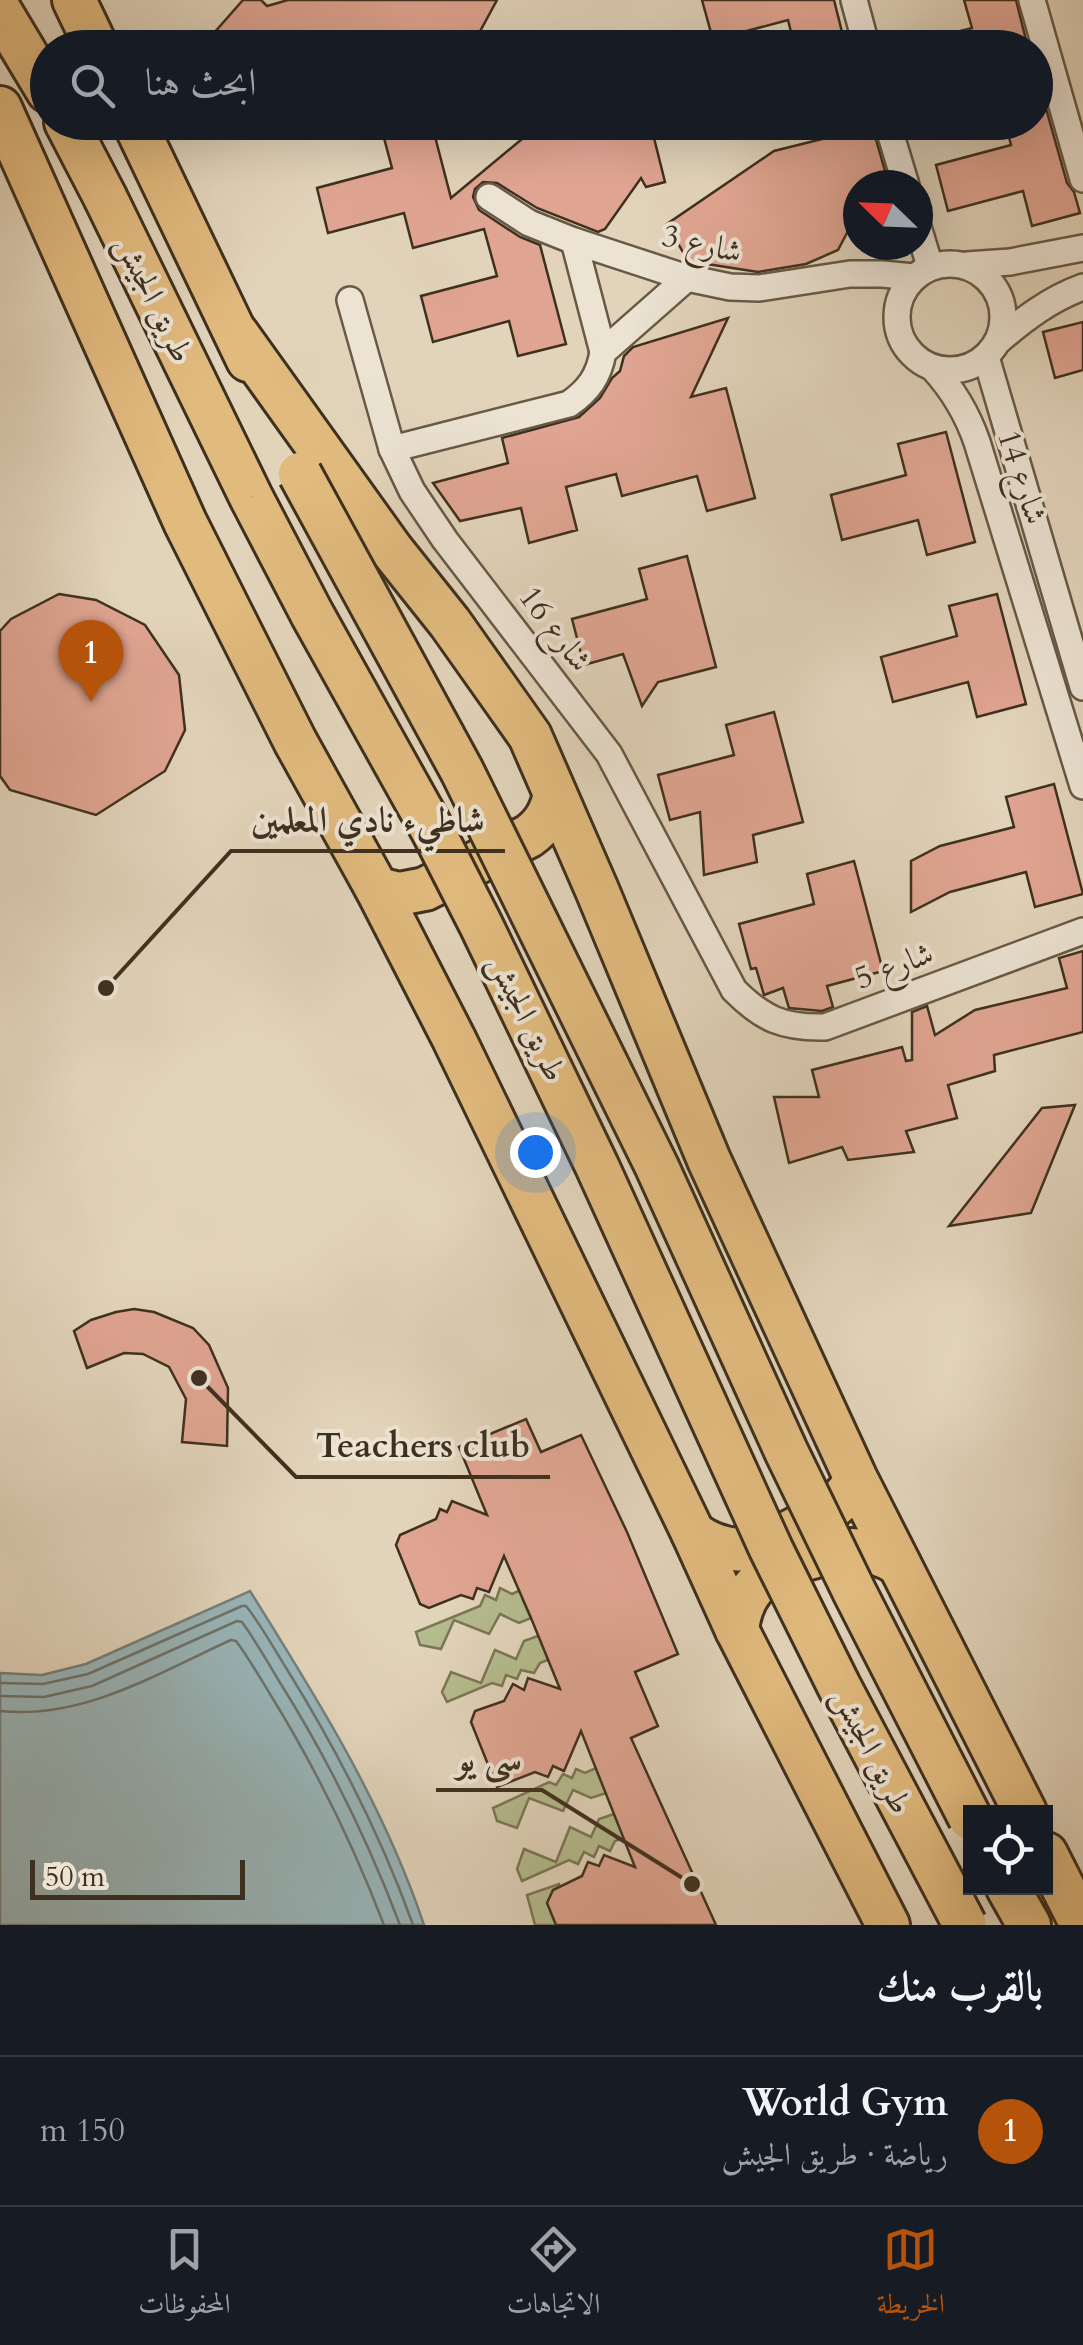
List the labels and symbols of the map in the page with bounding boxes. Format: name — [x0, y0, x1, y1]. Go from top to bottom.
north arrow — [843, 170, 933, 260]
street label: شارع 3 — [657, 214, 746, 278]
street label: طريق الجيش — [104, 228, 204, 370]
street label: شارع 14 — [982, 424, 1058, 531]
street label: شارع 16 — [505, 577, 602, 683]
pin: 1 — [58, 620, 124, 702]
callout: شاطيء نادي المعلمين — [231, 786, 505, 851]
text: شاطيء نادي المعلمين — [251, 796, 485, 852]
street label: شارع 5 — [849, 932, 941, 1004]
street label: طريق الجيش — [477, 947, 577, 1089]
your location — [510, 1127, 561, 1178]
callout: Teachers club — [296, 1412, 550, 1477]
text: Teachers club — [316, 1422, 530, 1470]
street label: طريق الجيش — [821, 1680, 923, 1822]
callout: سى يو — [436, 1725, 542, 1790]
text: سى يو — [452, 1735, 522, 1784]
scale bar — [30, 1855, 245, 1900]

